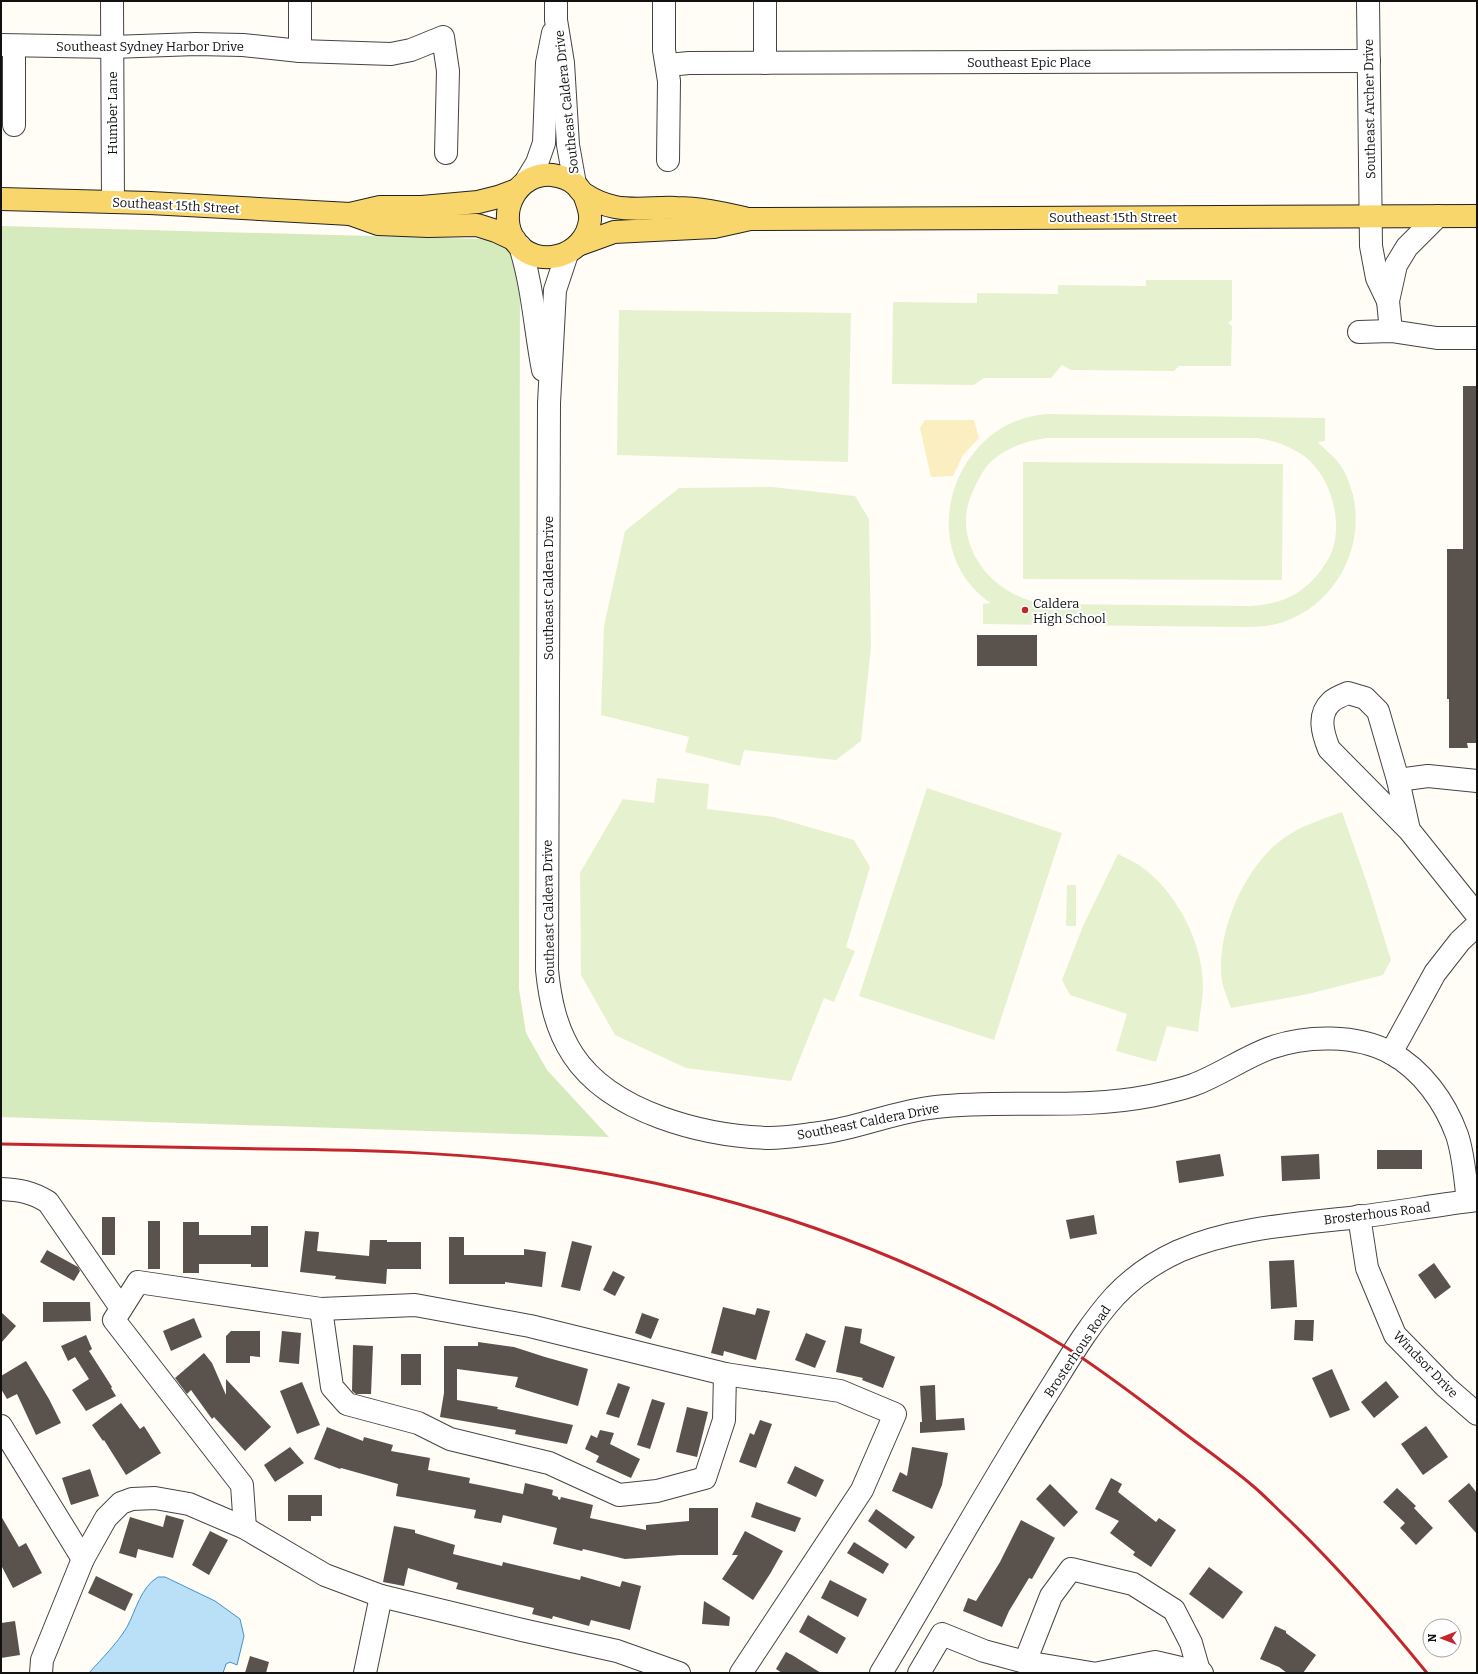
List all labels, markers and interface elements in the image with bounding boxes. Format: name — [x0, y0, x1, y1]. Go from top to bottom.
street label: Southeast Caldera Drive — [551, 29, 582, 175]
street label: Southeast Sydney Harbor Drive — [56, 39, 244, 54]
street label: Southeast Archer Drive — [1361, 39, 1378, 179]
street label: Southeast Epic Place — [967, 55, 1091, 70]
street label: Humber Lane — [105, 71, 120, 155]
street label: Southeast 15th Street — [112, 195, 240, 216]
street label: Southeast 15th Street — [1049, 210, 1177, 225]
street label: Southeast Caldera Drive — [541, 516, 556, 660]
place label: Caldera High School — [1033, 596, 1106, 626]
marker: Caldera High School — [1020, 605, 1030, 615]
street label: Southeast Caldera Drive — [540, 840, 557, 984]
street label: Southeast Caldera Drive — [796, 1100, 940, 1143]
street label: Brosterhous Road — [1323, 1199, 1432, 1227]
street label: Brosterhous Road — [1041, 1302, 1114, 1400]
street label: Windsor Drive — [1390, 1328, 1461, 1401]
north arrow — [1422, 1618, 1462, 1658]
text: N — [1426, 1633, 1439, 1642]

